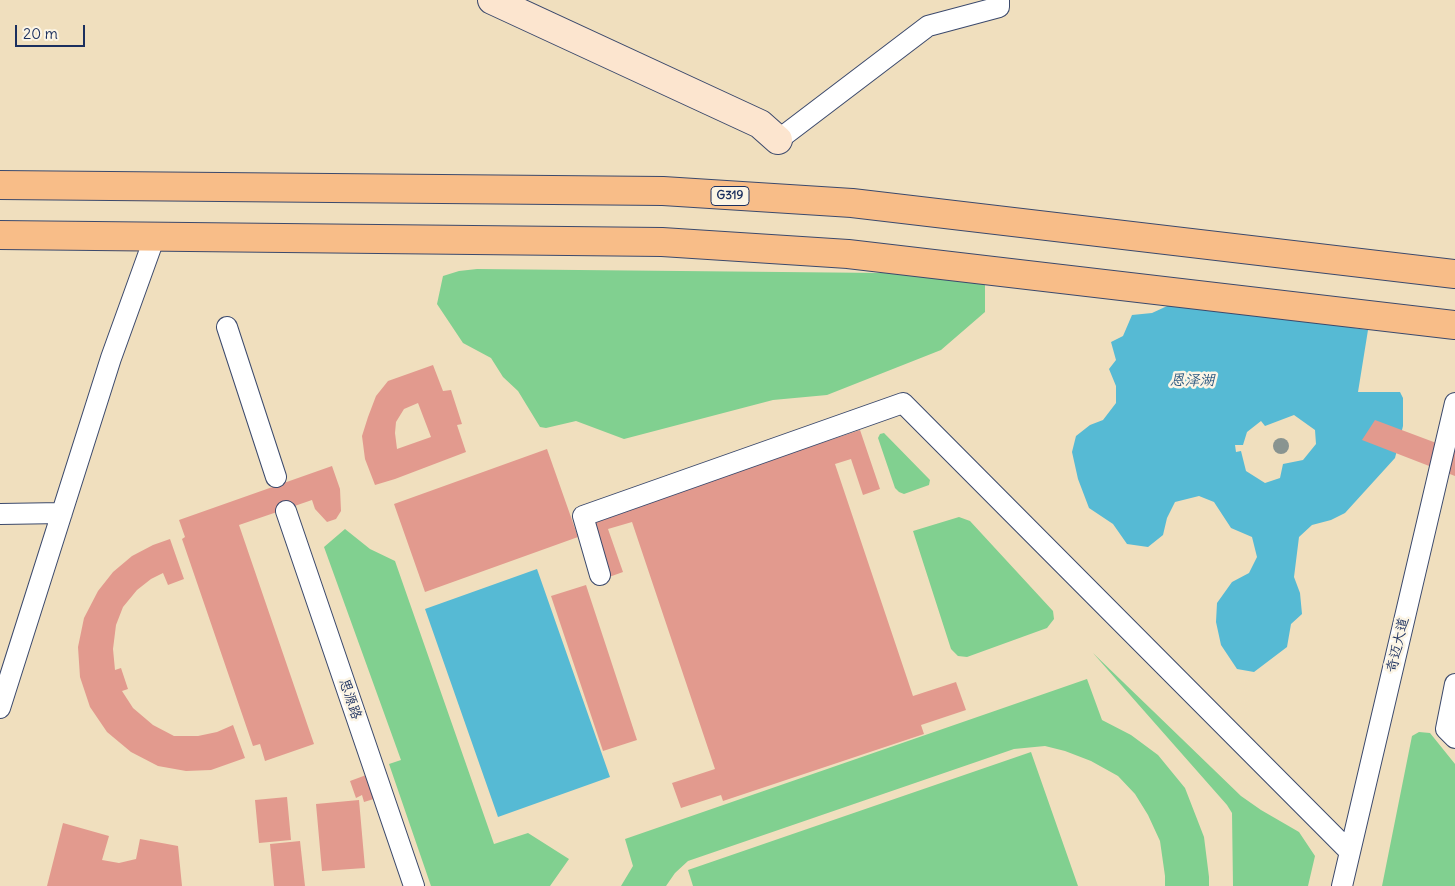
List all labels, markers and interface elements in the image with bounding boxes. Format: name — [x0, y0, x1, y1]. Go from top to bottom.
scale bar — [18, 15, 88, 47]
text: 20 m — [23, 24, 58, 43]
road number: G319 — [711, 187, 749, 206]
water label: 恩泽湖 — [1170, 372, 1214, 390]
street label: 奇迈大道 — [1384, 616, 1412, 674]
street label: 思源路 — [335, 676, 365, 722]

